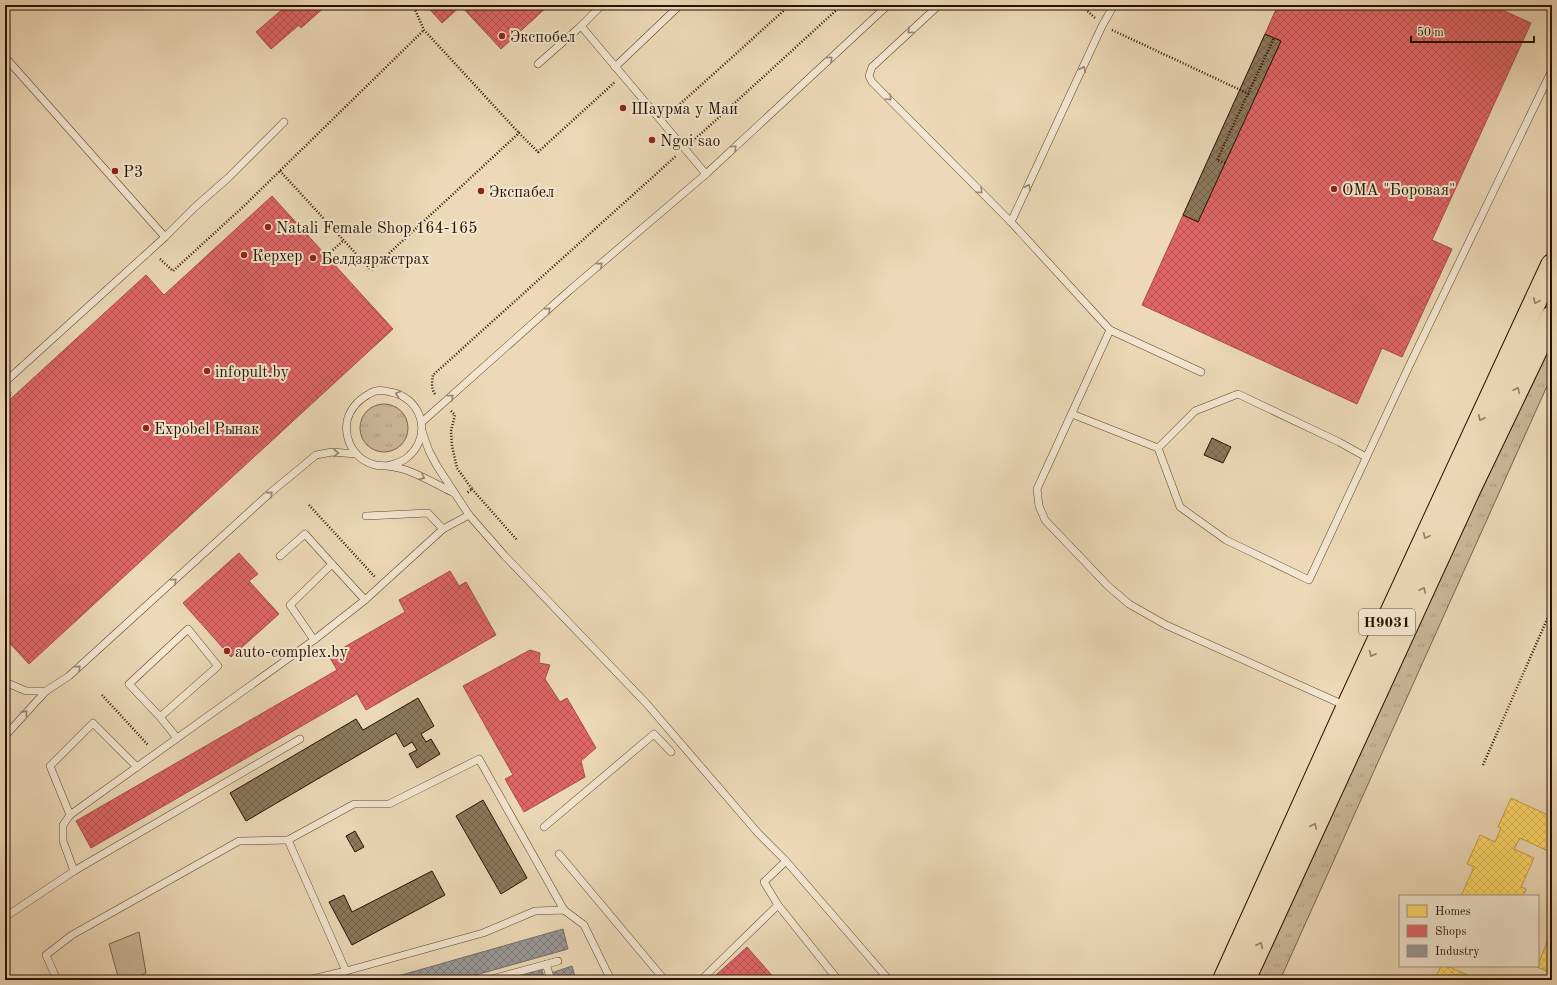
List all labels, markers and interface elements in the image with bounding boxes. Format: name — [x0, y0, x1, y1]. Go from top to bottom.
scale bar — [1411, 18, 1534, 44]
text: 50 m — [1417, 26, 1444, 39]
one-way arrow — [907, 27, 915, 34]
place label: Экспобел — [510, 30, 575, 46]
marker: Экспобел — [497, 31, 507, 41]
one-way arrow — [825, 57, 832, 64]
one-way arrow — [1078, 66, 1086, 73]
one-way arrow — [884, 93, 892, 101]
place label: Шаурма у Маи — [631, 102, 738, 118]
marker: Шаурма у Маи — [618, 103, 628, 113]
place label: Ngoi sao — [660, 134, 721, 150]
marker: Ngoi sao — [647, 135, 657, 145]
one-way arrow — [729, 145, 737, 152]
place label: P3 — [123, 165, 143, 181]
marker: P3 — [110, 166, 120, 176]
one-way arrow — [1023, 183, 1031, 191]
place label: ОМА "Боровая" — [1342, 183, 1455, 199]
marker: ОМА "Боровая" — [1329, 184, 1339, 194]
place label: Экспабел — [489, 185, 554, 201]
marker: Экспабел — [476, 186, 486, 196]
one-way arrow — [975, 186, 983, 194]
place label: Natali Female Shop 164-165 — [276, 221, 478, 237]
marker: Natali Female Shop 164-165 — [263, 222, 273, 232]
place label: Керхер — [252, 249, 303, 265]
marker: Керхер — [239, 250, 249, 260]
place label: Белдзяржстрах — [321, 252, 430, 268]
marker: Белдзяржстрах — [308, 253, 318, 263]
one-way arrow — [595, 262, 602, 269]
one-way arrow — [1533, 296, 1541, 304]
one-way arrow — [543, 307, 551, 315]
place label: infopult.by — [215, 365, 290, 381]
marker: infopult.by — [202, 366, 212, 376]
one-way arrow — [1512, 386, 1520, 394]
one-way arrow — [394, 390, 401, 399]
one-way arrow — [446, 394, 454, 401]
one-way arrow — [1478, 414, 1486, 422]
place label: Expobel Рынак — [154, 422, 259, 438]
marker: Expobel Рынак — [141, 423, 151, 433]
one-way arrow — [333, 449, 339, 457]
one-way arrow — [417, 472, 425, 480]
one-way arrow — [265, 491, 273, 498]
one-way arrow — [1423, 532, 1431, 540]
one-way arrow — [169, 578, 177, 586]
one-way arrow — [1418, 586, 1426, 594]
road number: Н9031 — [1359, 609, 1415, 635]
place label: auto-complex.by — [235, 645, 348, 661]
marker: auto-complex.by — [222, 646, 232, 656]
one-way arrow — [1369, 650, 1377, 658]
one-way arrow — [73, 666, 80, 673]
one-way arrow — [21, 710, 28, 718]
one-way arrow — [1309, 823, 1317, 831]
legend — [1399, 895, 1539, 967]
text: Homes — [1435, 906, 1471, 918]
text: Shops — [1435, 926, 1466, 938]
one-way arrow — [1255, 941, 1263, 949]
text: Industry — [1435, 946, 1480, 958]

